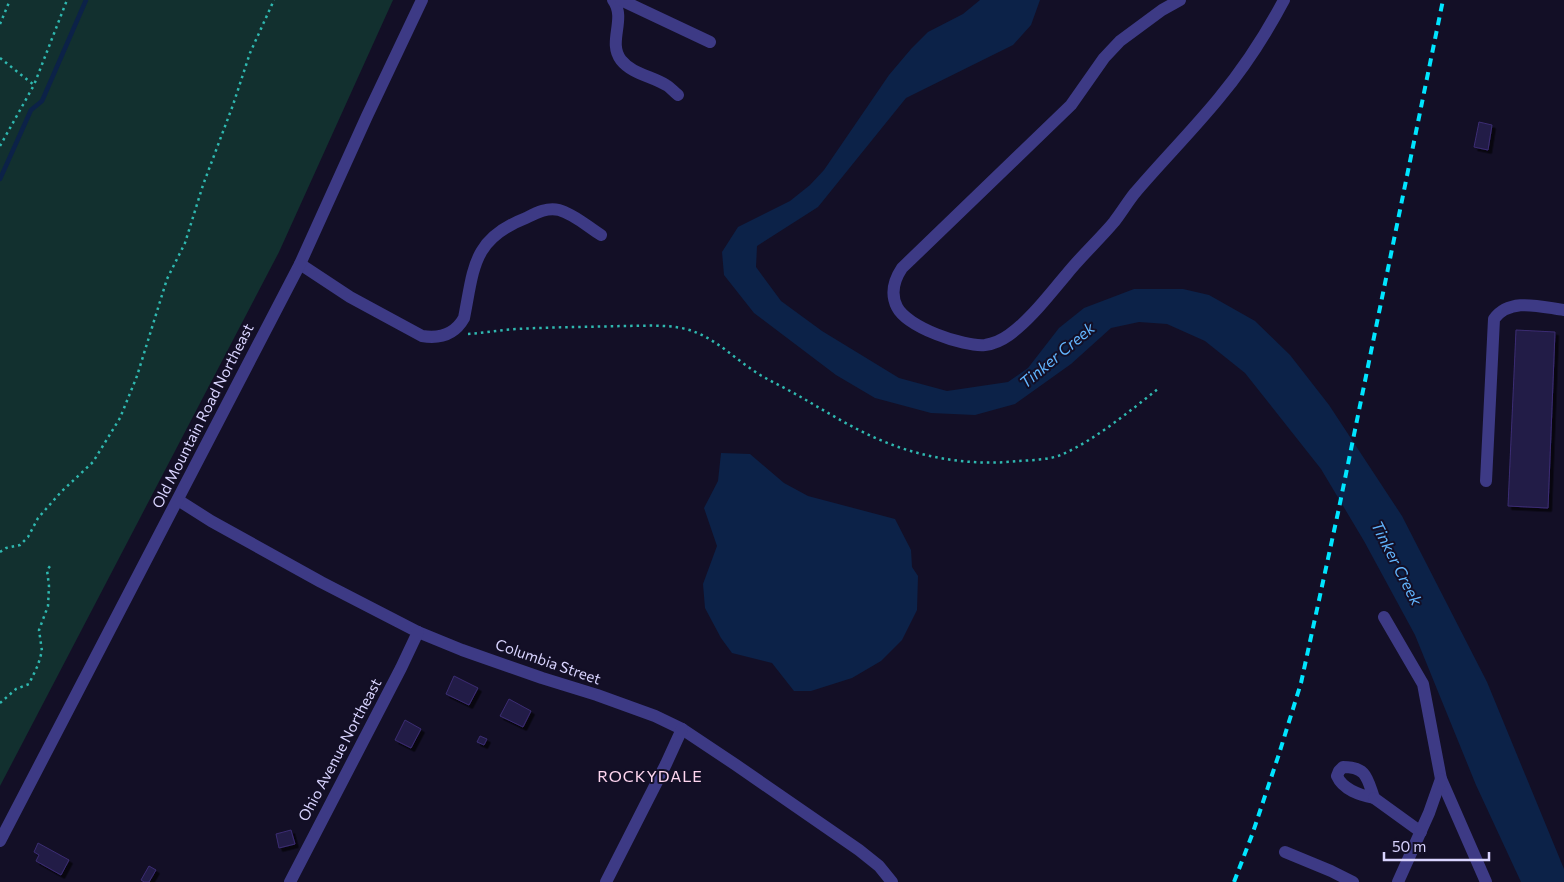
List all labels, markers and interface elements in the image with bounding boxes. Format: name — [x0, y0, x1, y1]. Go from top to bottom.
water label: Tinker Creek — [1015, 317, 1098, 392]
street label: Old Mountain Road Northeast — [148, 320, 257, 511]
water label: Tinker Creek — [1368, 517, 1427, 609]
street label: Columbia Street — [493, 635, 603, 688]
street label: Ohio Avenue Northeast — [294, 675, 384, 824]
district label: ROCKYDALE — [597, 766, 703, 785]
scale bar — [1384, 830, 1489, 862]
text: 50 m — [1392, 837, 1426, 855]

